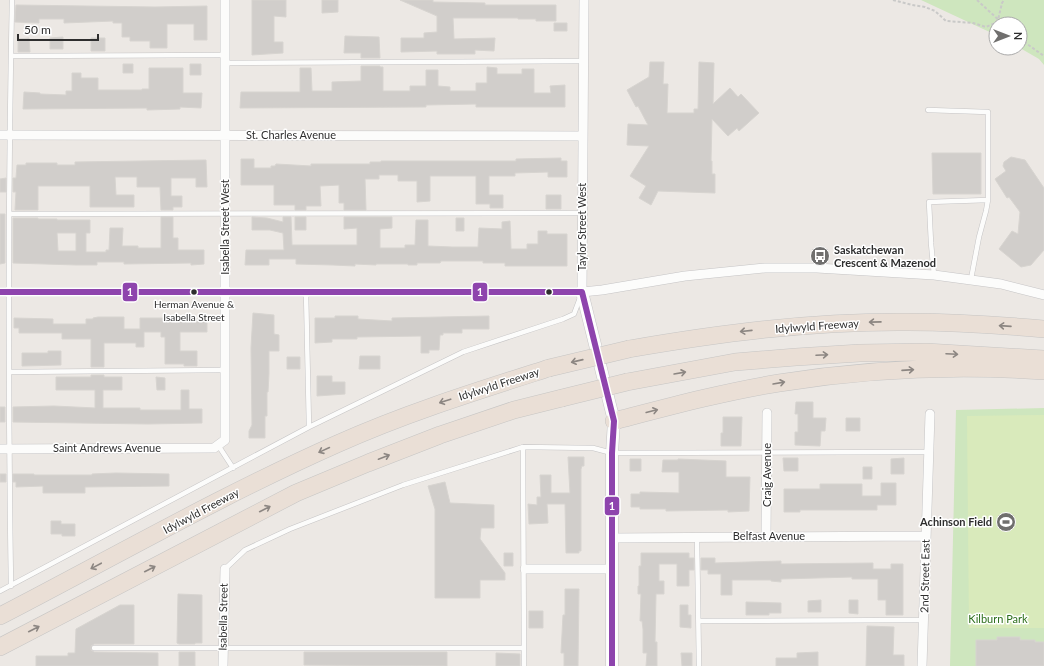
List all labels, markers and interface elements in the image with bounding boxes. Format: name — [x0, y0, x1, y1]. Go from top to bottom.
scale bar — [18, 16, 98, 42]
north arrow — [988, 16, 1028, 56]
text: 50 m — [24, 22, 51, 37]
text: N — [1012, 32, 1025, 40]
street label: St. Charles Avenue — [246, 128, 336, 141]
street label: Isabella Street West — [218, 179, 231, 275]
street label: Taylor Street West — [575, 183, 588, 271]
place label: Saskatchewan Crescent & Mazenod — [834, 243, 936, 269]
bus stop icon: Saskatchewan Crescent & Mazenod — [809, 245, 831, 267]
line badge: 1 — [122, 282, 138, 302]
line badge: 1 — [472, 282, 488, 302]
text: 1 — [127, 285, 133, 298]
text: 1 — [477, 285, 483, 298]
marker: Herman Avenue & Isabella Street — [189, 287, 199, 297]
unlabelled marker — [544, 287, 554, 297]
place label: Herman Avenue & Isabella Street — [154, 298, 235, 323]
street label: Idylwyld Freeway — [775, 316, 860, 335]
one-way arrow — [869, 319, 882, 326]
one-way arrow — [999, 323, 1012, 330]
one-way arrow — [740, 328, 753, 335]
one-way arrow — [945, 350, 958, 357]
one-way arrow — [815, 351, 828, 359]
one-way arrow — [571, 358, 584, 366]
street label: Idylwyld Freeway — [457, 364, 541, 403]
one-way arrow — [901, 366, 914, 373]
one-way arrow — [673, 368, 686, 376]
one-way arrow — [772, 379, 785, 387]
one-way arrow — [438, 398, 451, 405]
one-way arrow — [645, 407, 658, 414]
street label: Saint Andrews Avenue — [53, 441, 161, 454]
street label: Craig Avenue — [760, 443, 773, 507]
one-way arrow — [318, 447, 330, 454]
one-way arrow — [377, 452, 389, 460]
street label: Idylwyld Freeway — [161, 485, 241, 536]
line badge: 1 — [604, 496, 620, 516]
text: 1 — [609, 499, 615, 512]
one-way arrow — [259, 505, 271, 512]
sports icon: Achinson Field — [995, 511, 1017, 533]
place label: Achinson Field — [919, 515, 992, 528]
street label: Belfast Avenue — [733, 529, 805, 542]
street label: 2nd Street East — [917, 539, 932, 613]
one-way arrow — [90, 563, 102, 570]
one-way arrow — [143, 565, 155, 572]
street label: Isabella Street — [215, 583, 230, 651]
park label: Kilburn Park — [968, 612, 1028, 625]
one-way arrow — [28, 625, 40, 632]

